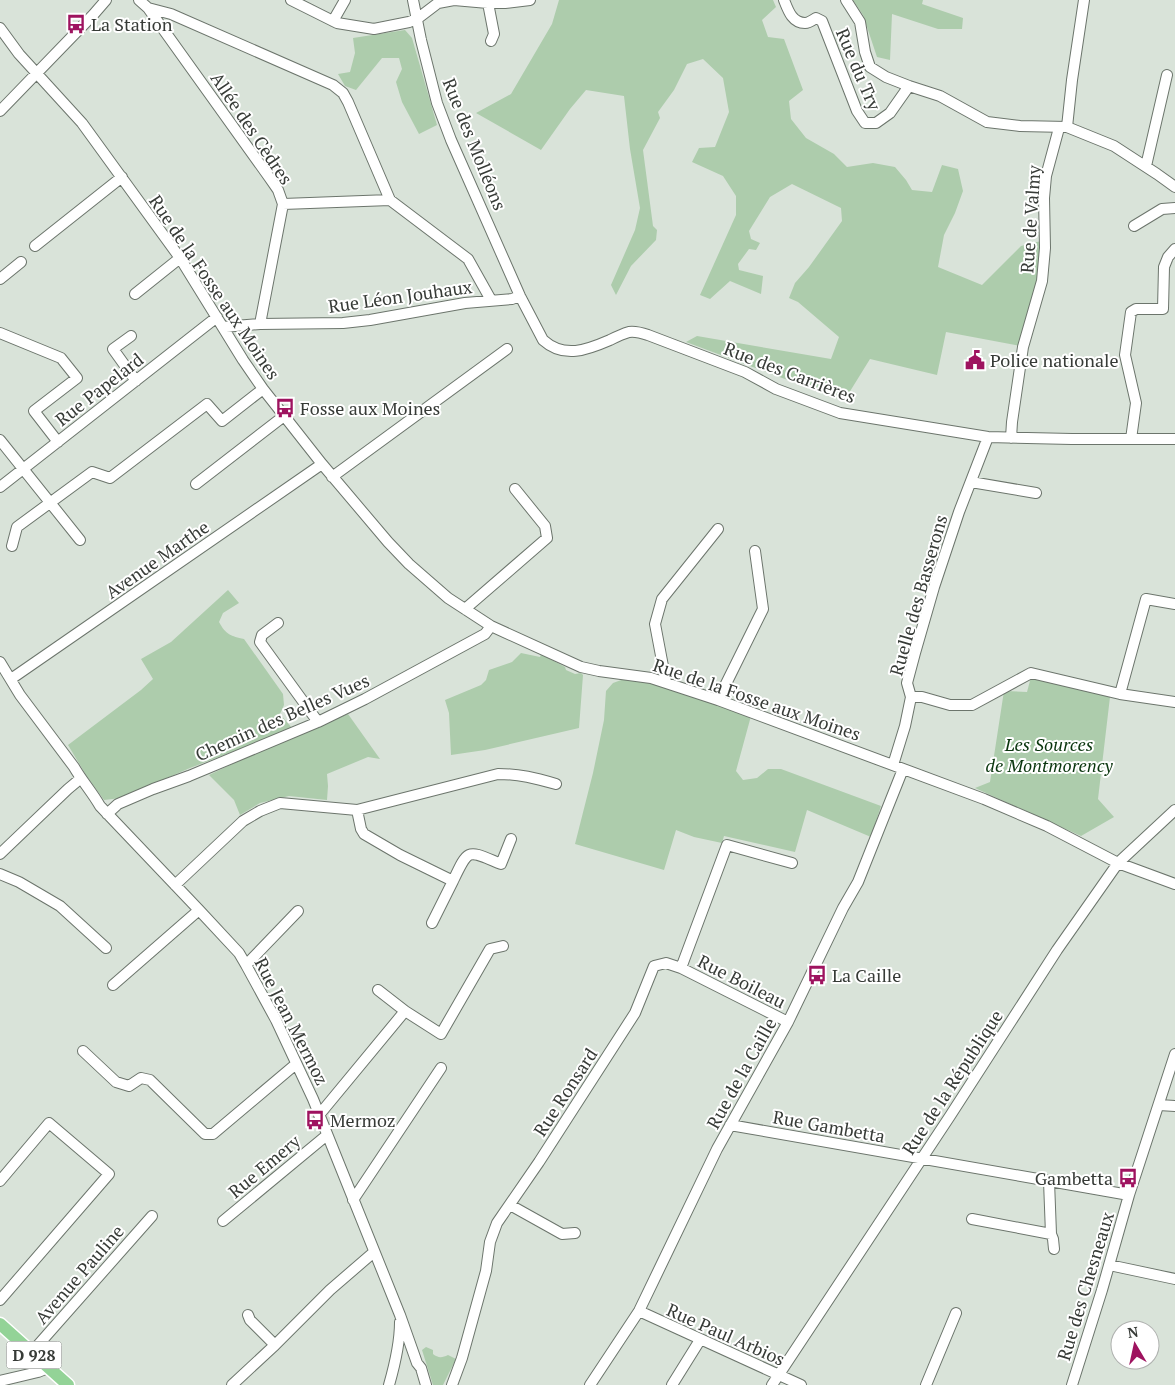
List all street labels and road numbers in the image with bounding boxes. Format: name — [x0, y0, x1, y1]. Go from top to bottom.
street label: Rue du Try — [831, 24, 887, 114]
street label: Allée des Cèdres — [205, 67, 299, 189]
street label: Rue des Molléons — [438, 74, 512, 214]
street label: Rue de Valmy — [1014, 163, 1046, 274]
street label: Rue de la Fosse aux Moines — [144, 190, 286, 384]
street label: Rue Léon Jouhaux — [327, 274, 474, 318]
street label: Rue des Carrières — [721, 336, 859, 408]
street label: Rue Papelard — [50, 347, 148, 431]
street label: Ruelle des Basserons — [884, 512, 952, 678]
street label: Avenue Marthe — [100, 514, 214, 604]
street label: Rue de la Fosse aux Moines — [650, 652, 864, 746]
street label: Chemin des Belles Vues — [191, 668, 373, 766]
street label: Rue Boileau — [694, 949, 790, 1013]
street label: Rue Jean Mermoz — [249, 953, 335, 1089]
street label: Rue de la République — [896, 1005, 1008, 1159]
street label: Rue de la Caille — [701, 1013, 781, 1133]
street label: Rue Ronsard — [527, 1043, 603, 1141]
street label: Rue Gambetta — [771, 1104, 887, 1148]
street label: Rue Emery — [223, 1128, 306, 1203]
street label: Rue des Chesneaux — [1051, 1208, 1119, 1363]
street label: Avenue Pauline — [29, 1219, 129, 1329]
street label: Rue Paul Arbios — [663, 1297, 789, 1371]
road number: D 928 — [6, 1342, 62, 1368]

